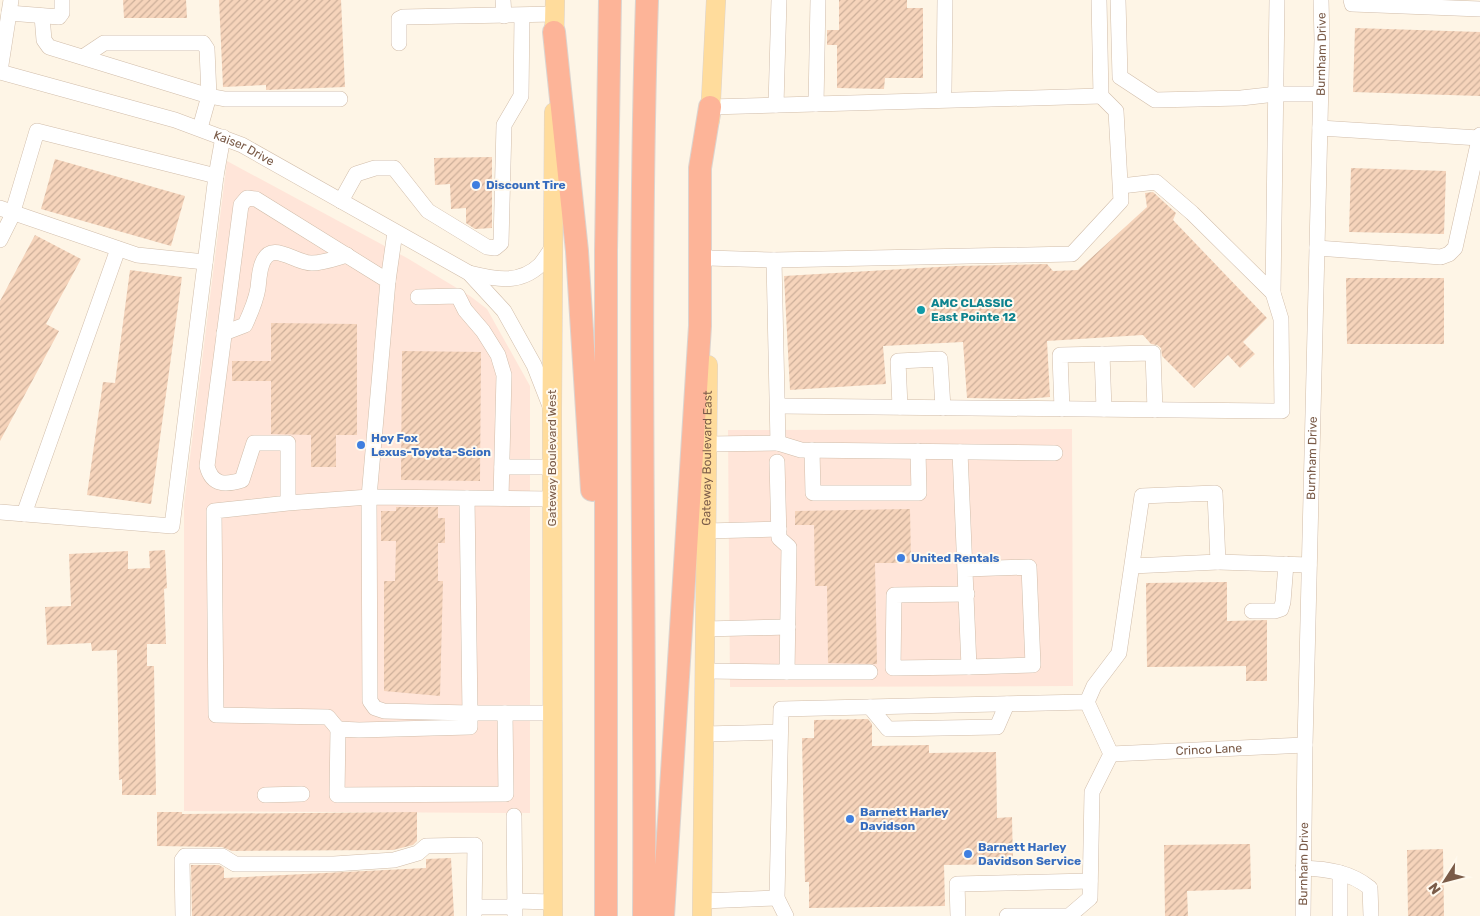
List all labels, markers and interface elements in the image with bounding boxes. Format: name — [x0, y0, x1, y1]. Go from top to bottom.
street label: Burnham Drive — [1314, 12, 1329, 96]
street label: Kaiser Drive — [212, 128, 277, 169]
place label: Discount Tire — [486, 178, 566, 192]
marker: Discount Tire — [470, 179, 482, 191]
place label: AMC CLASSIC East Pointe 12 — [931, 296, 1016, 324]
marker: AMC CLASSIC East Pointe 12 — [915, 304, 927, 316]
street label: Gateway Boulevard West — [545, 389, 559, 526]
street label: Gateway Boulevard East — [699, 390, 715, 526]
street label: Burnham Drive — [1304, 416, 1320, 500]
place label: Hoy Fox Lexus-Toyota-Scion — [371, 431, 491, 459]
marker: Hoy Fox Lexus-Toyota-Scion — [355, 439, 367, 451]
place label: United Rentals — [911, 551, 1000, 565]
marker: United Rentals — [895, 552, 907, 564]
street label: Crinco Lane — [1175, 741, 1243, 758]
place label: Barnett Harley Davidson — [860, 805, 948, 833]
marker: Barnett Harley Davidson — [844, 813, 856, 825]
street label: Burnham Drive — [1296, 822, 1311, 906]
place label: Barnett Harley Davidson Service — [978, 840, 1081, 868]
marker: Barnett Harley Davidson Service — [962, 848, 974, 860]
north arrow — [1420, 856, 1470, 906]
text: N — [1425, 879, 1445, 897]

